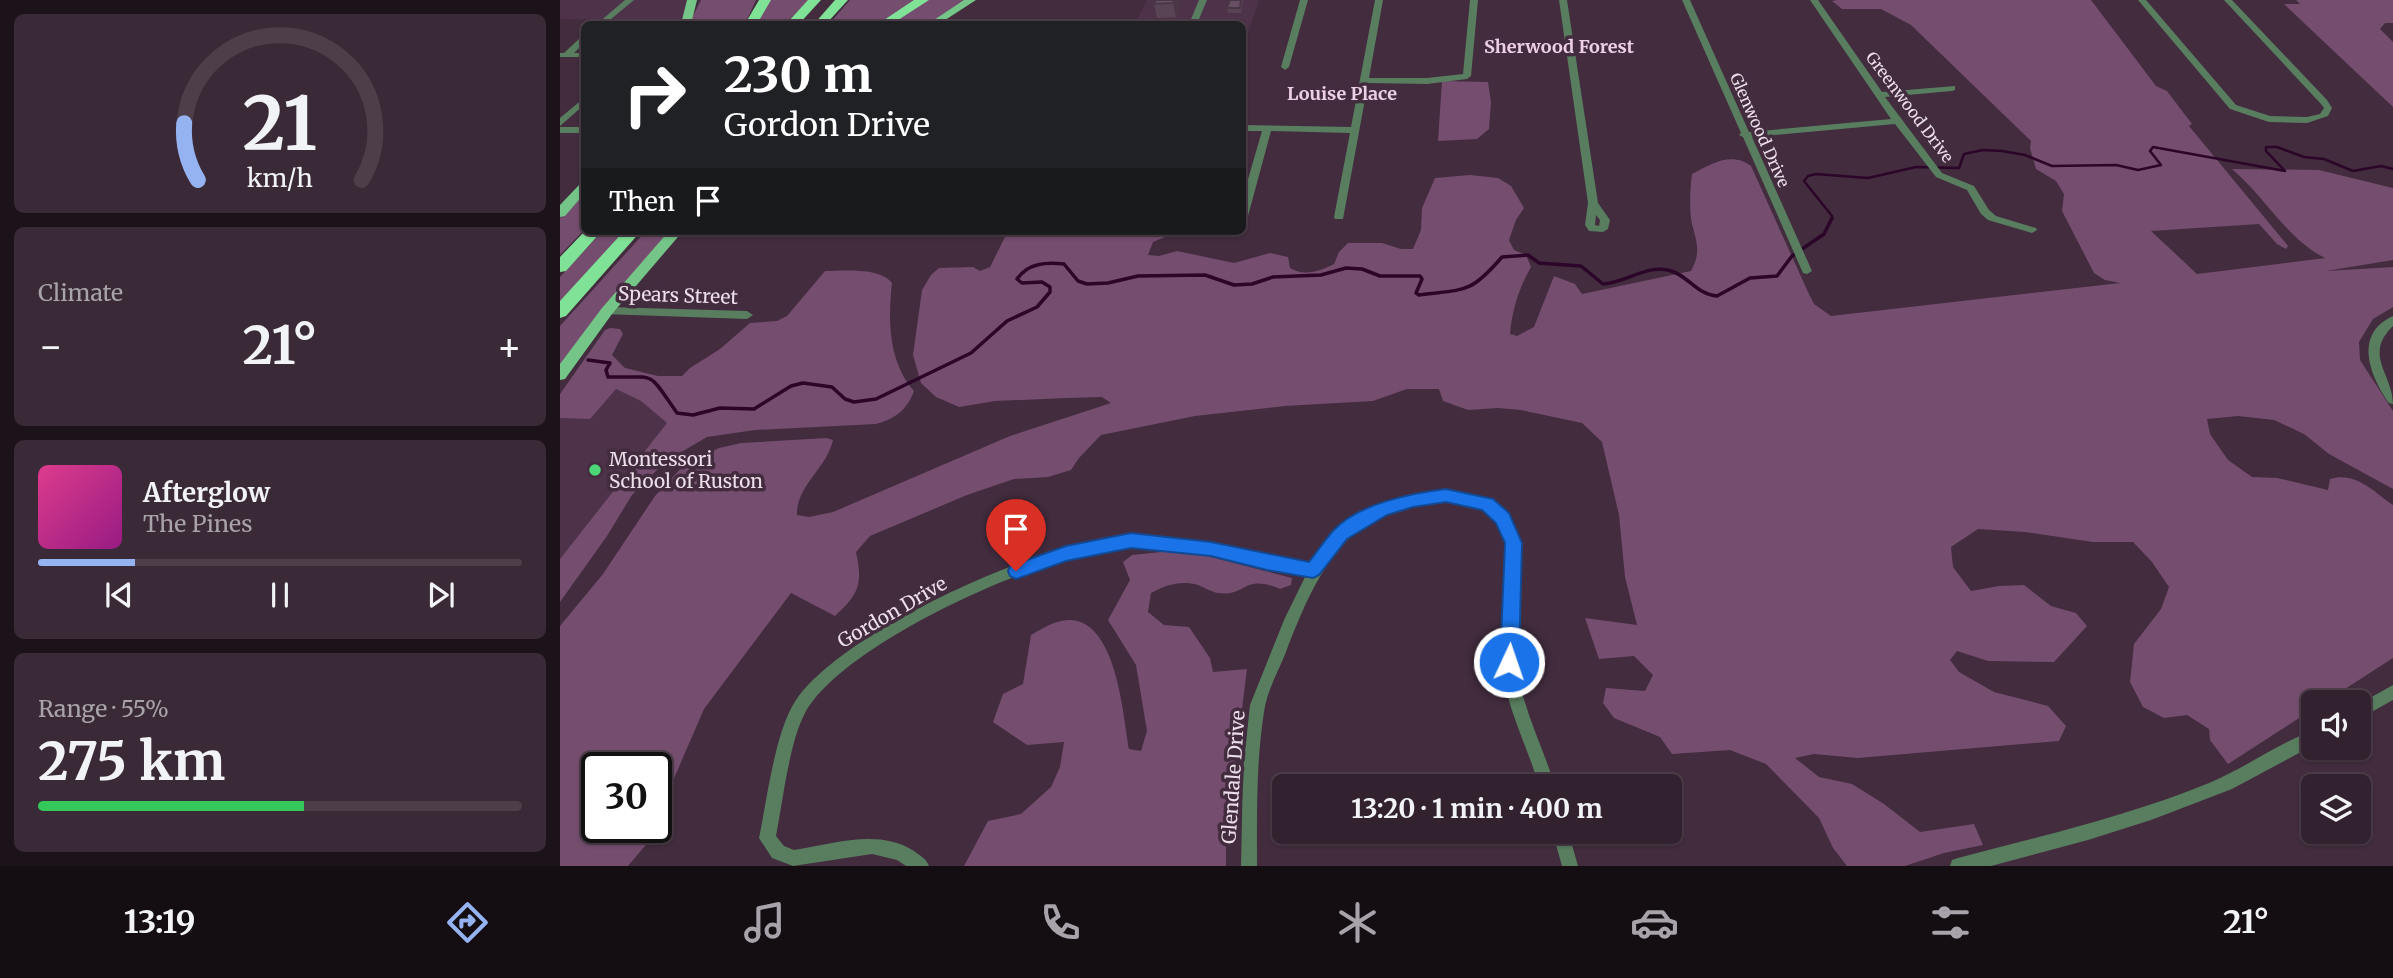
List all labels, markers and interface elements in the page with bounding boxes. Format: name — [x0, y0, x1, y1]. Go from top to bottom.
district label: Sherwood Forest — [1484, 35, 1635, 58]
text: 230 m — [724, 44, 872, 105]
street label: Greenwood Drive — [1862, 48, 1958, 166]
icon: right — [609, 49, 700, 140]
street label: Glenwood Drive — [1726, 70, 1794, 190]
text: 21 — [243, 78, 317, 170]
district label: Louise Place — [1287, 82, 1397, 105]
text: Gordon Drive — [724, 105, 930, 145]
text: km/h — [247, 161, 313, 193]
icon: arrive — [689, 182, 727, 220]
text: Then — [609, 185, 675, 218]
text: Climate — [38, 278, 123, 307]
street label: Spears Street — [618, 281, 739, 309]
text: 21° — [242, 313, 318, 378]
text: − — [38, 323, 63, 370]
text: + — [497, 323, 522, 370]
place label: Montessori School of Ruston — [609, 447, 763, 493]
marker: Montessori School of Ruston — [587, 462, 603, 478]
text: Afterglow — [143, 476, 270, 509]
pin — [986, 499, 1046, 571]
text: The Pines — [143, 509, 253, 538]
icon: arrive — [997, 510, 1035, 548]
street label: Gordon Drive — [833, 571, 951, 653]
icon: previous — [100, 576, 138, 614]
icon: pause — [261, 576, 299, 614]
icon: next — [422, 576, 460, 614]
position arrow — [1472, 625, 1546, 699]
map controls — [2301, 690, 2371, 844]
button: sound — [2301, 690, 2371, 760]
text: Range · 55% — [38, 694, 169, 723]
street label: Glendale Drive — [1216, 709, 1250, 845]
text: 275 km — [38, 729, 225, 794]
speed limit sign: 30 — [581, 752, 672, 843]
button: layers — [2301, 774, 2371, 844]
text: 13:20 · 1 min · 400 m — [1351, 792, 1603, 825]
icon: directions — [443, 898, 492, 947]
icon: music — [740, 898, 789, 947]
icon: phone — [1036, 898, 1085, 947]
icon: climate — [1333, 898, 1382, 947]
icon: car — [1630, 898, 1679, 947]
icon: filters — [1926, 898, 1975, 947]
text: 13:19 — [124, 902, 195, 942]
text: 21° — [2223, 902, 2269, 942]

